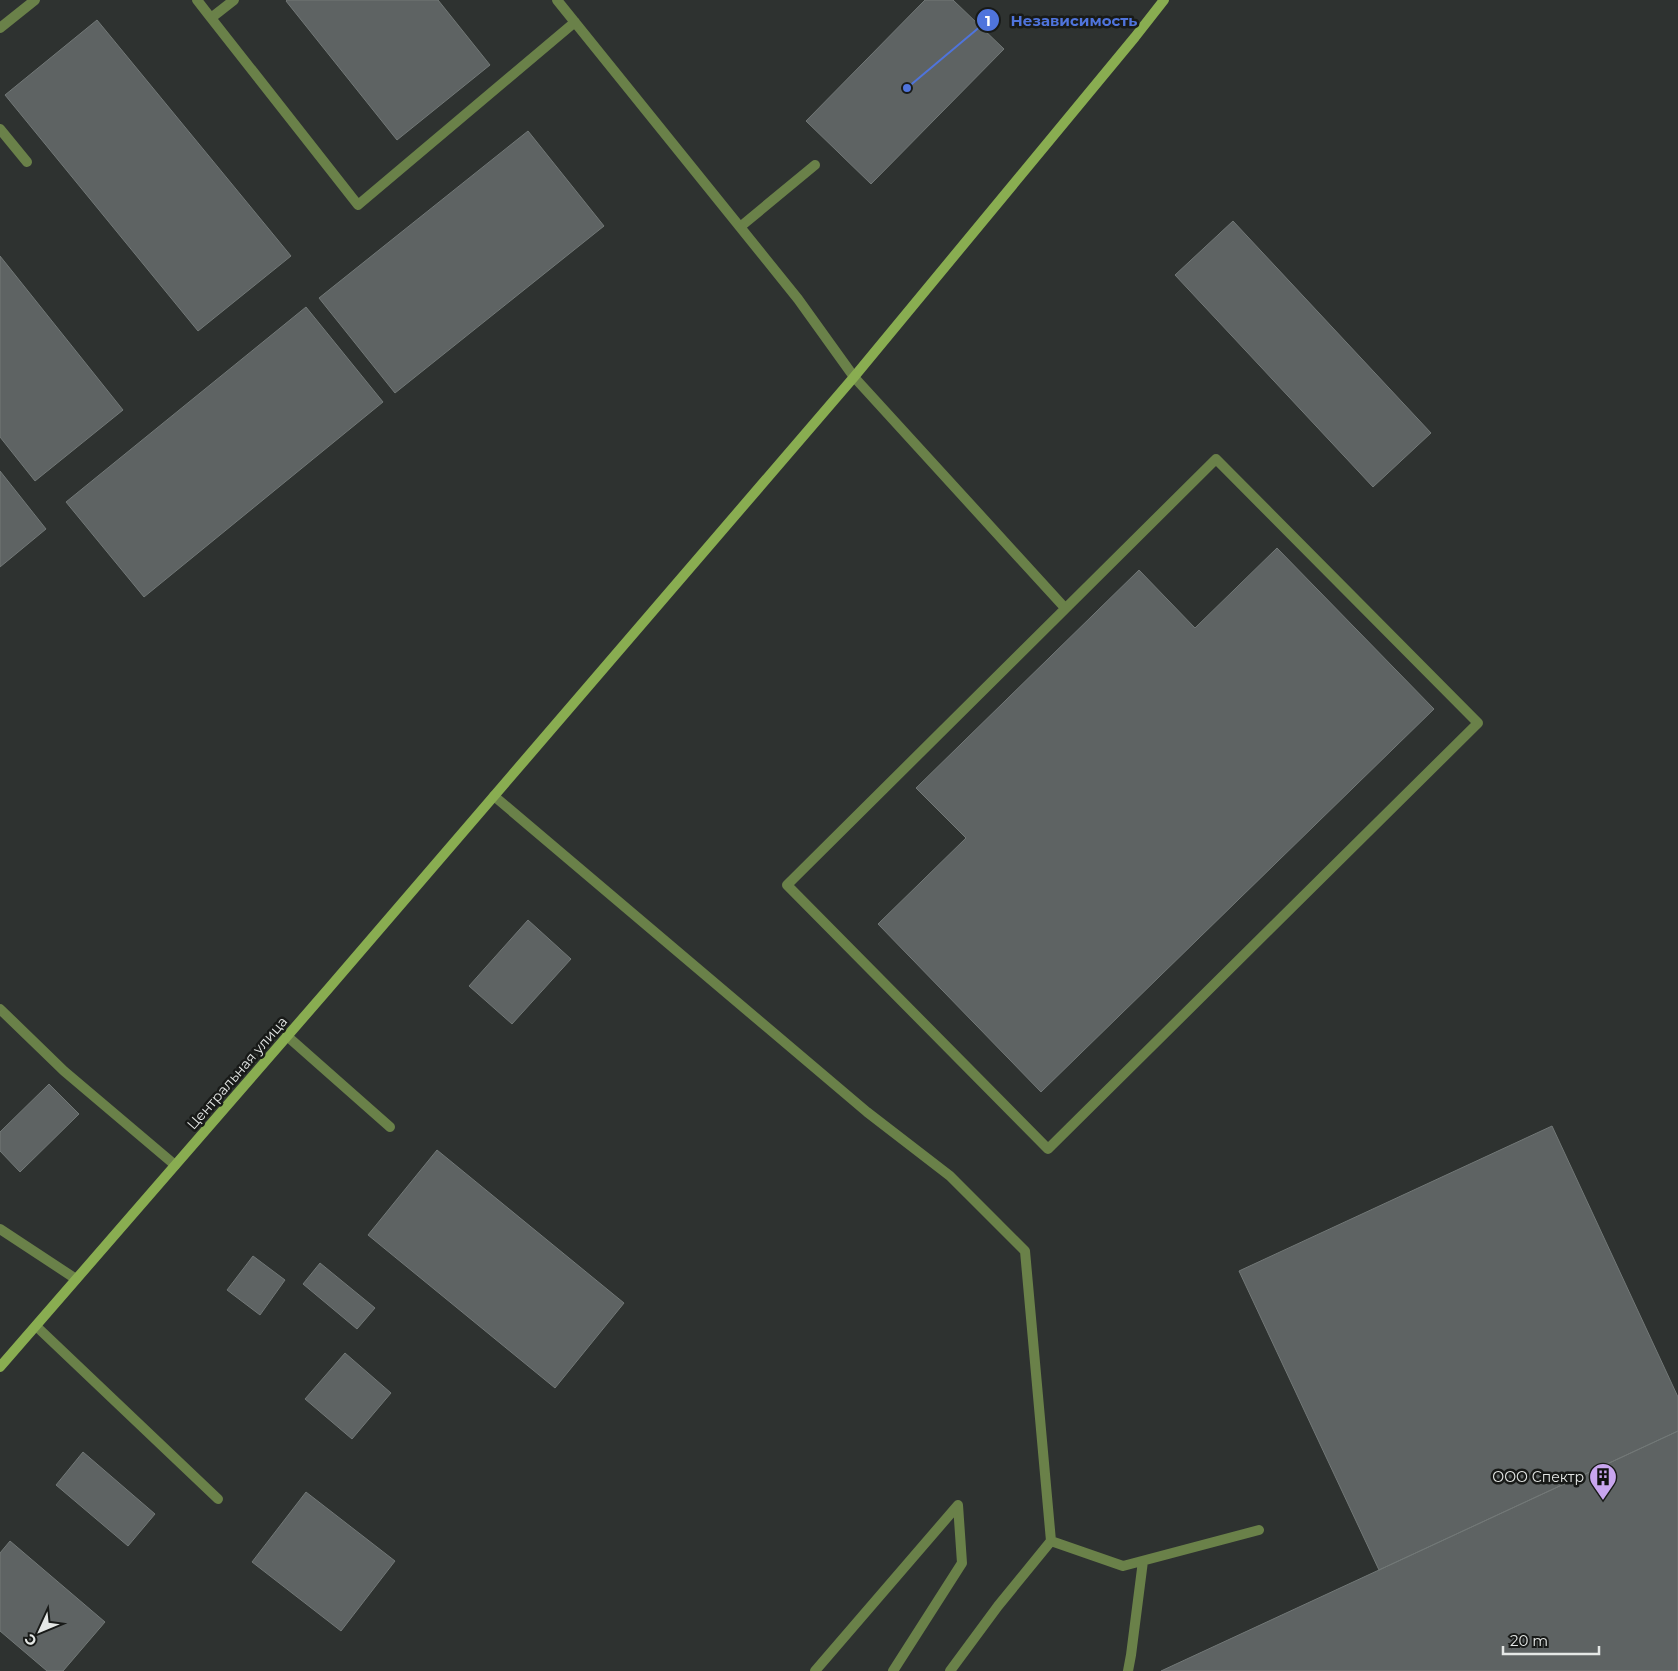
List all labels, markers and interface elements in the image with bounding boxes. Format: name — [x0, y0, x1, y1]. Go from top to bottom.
callout: Независимость — [975, 5, 1147, 35]
text: 1 — [985, 11, 991, 30]
text: Независимость — [1011, 11, 1137, 30]
street label: Центральная улица — [183, 1013, 291, 1133]
building icon: ООО Спектр — [1588, 1462, 1618, 1501]
place label: ООО Спектр — [1492, 1468, 1584, 1486]
north arrow — [15, 1606, 65, 1656]
scale bar — [1503, 1624, 1599, 1656]
text: С — [21, 1630, 41, 1650]
text: 20 m — [1510, 1631, 1548, 1650]

